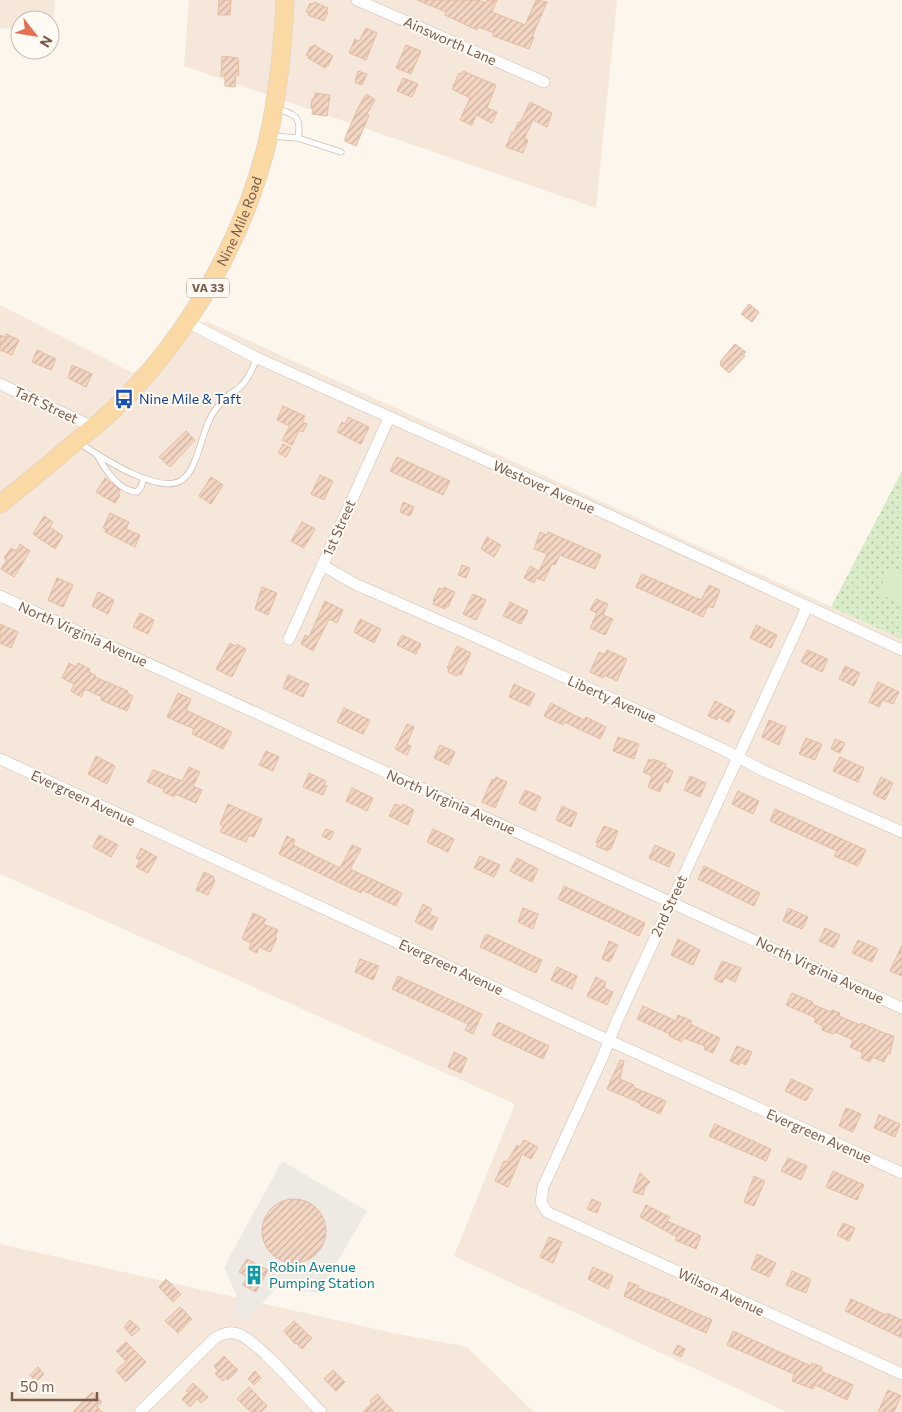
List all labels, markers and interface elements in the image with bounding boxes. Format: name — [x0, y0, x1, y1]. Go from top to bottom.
north arrow — [10, 10, 60, 60]
street label: Ainsworth Lane — [401, 13, 499, 69]
text: N — [37, 33, 57, 51]
street label: Nine Mile Road — [213, 174, 265, 269]
road number: VA 33 — [187, 278, 229, 298]
street label: Taft Street — [12, 382, 81, 427]
bus stop icon: Nine Mile & Taft — [113, 388, 135, 410]
place label: Nine Mile & Taft — [139, 390, 241, 407]
street label: Westover Avenue — [490, 456, 598, 517]
street label: 1st Street — [319, 497, 359, 559]
street label: North Virginia Avenue — [16, 597, 150, 670]
street label: Liberty Avenue — [565, 671, 659, 726]
street label: North Virginia Avenue — [384, 765, 518, 838]
street label: Evergreen Avenue — [28, 766, 138, 829]
street label: 2nd Street — [647, 872, 690, 939]
street label: North Virginia Avenue — [754, 932, 887, 1007]
street label: Evergreen Avenue — [396, 935, 506, 998]
street label: Evergreen Avenue — [764, 1105, 874, 1166]
place label: Robin Avenue Pumping Station — [269, 1258, 375, 1291]
building icon: Robin Avenue Pumping Station — [243, 1264, 265, 1286]
street label: Wilson Avenue — [675, 1264, 767, 1319]
scale bar — [12, 1370, 98, 1402]
text: 50 m — [20, 1377, 54, 1395]

